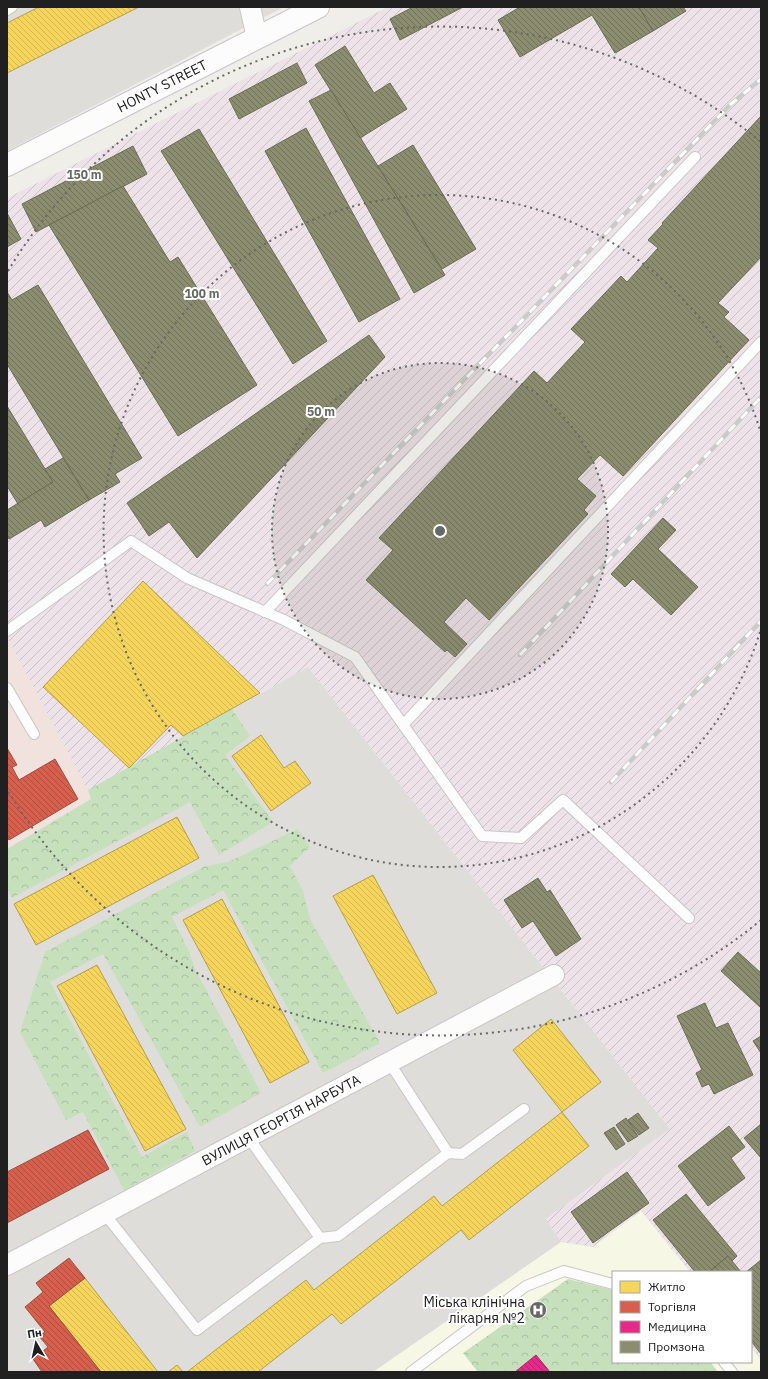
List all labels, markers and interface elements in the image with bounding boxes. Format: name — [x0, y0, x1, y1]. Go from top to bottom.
street label: HONTY STREET — [114, 56, 210, 116]
text: 150 m — [66, 167, 102, 182]
text: 100 m — [184, 286, 220, 301]
text: 50 m — [307, 404, 335, 419]
centre of rings — [433, 524, 447, 538]
street label: ВУЛИЦЯ ГЕОРГІЯ НАРБУТА — [199, 1070, 363, 1170]
legend — [612, 1271, 752, 1363]
text: Житло — [648, 1279, 686, 1294]
place label: Міська клінічна лікарня №2 — [423, 1293, 526, 1327]
text: Торгівля — [648, 1299, 696, 1314]
hospital icon: Міська клінічна лікарня №2 — [528, 1300, 548, 1320]
text: Медицина — [648, 1319, 707, 1334]
north arrow — [16, 1323, 56, 1363]
text: Пн — [26, 1325, 43, 1341]
text: Промзона — [648, 1339, 705, 1354]

